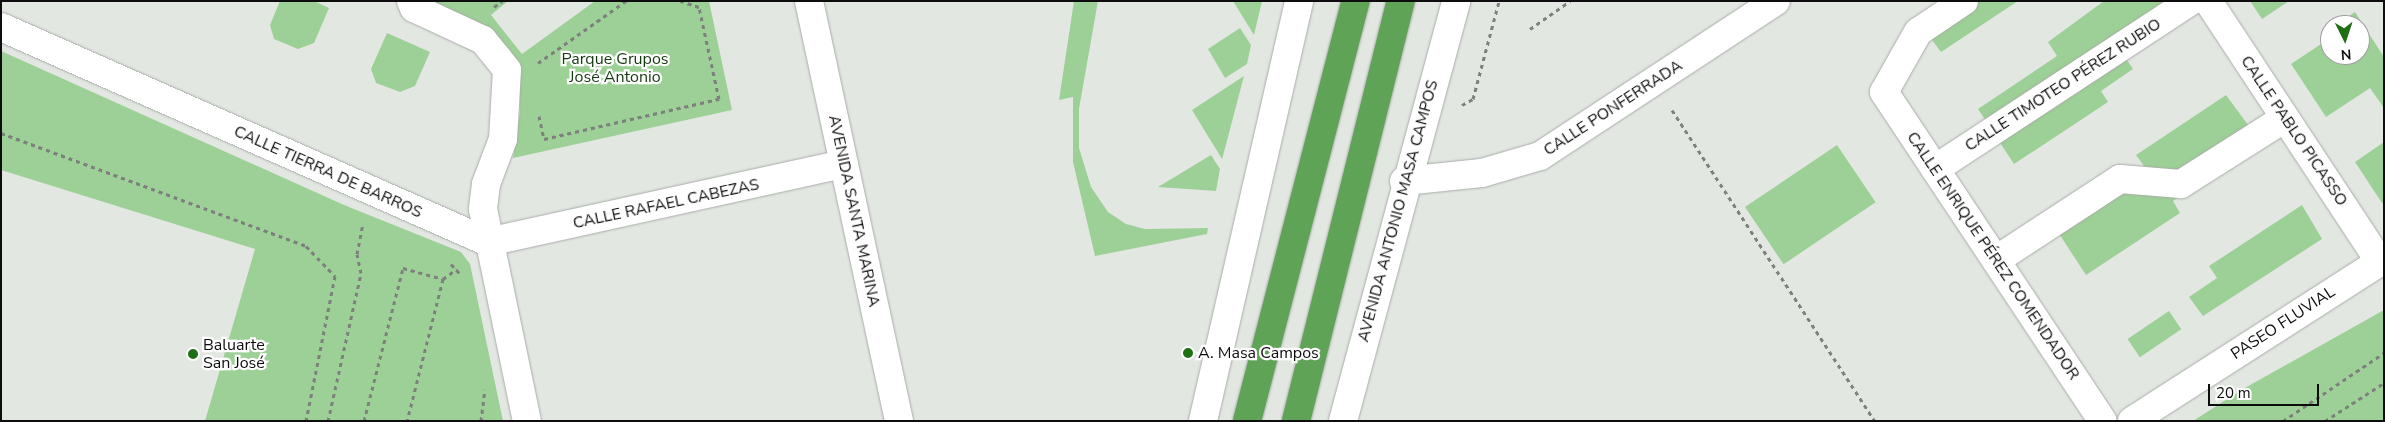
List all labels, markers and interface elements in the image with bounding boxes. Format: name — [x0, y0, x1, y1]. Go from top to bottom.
street label: CALLE TIMOTEO PÉREZ RUBIO — [1961, 14, 2165, 156]
north arrow — [2320, 15, 2370, 65]
text: N — [2340, 45, 2352, 64]
park label: Parque Grupos José Antonio — [561, 49, 669, 87]
street label: CALLE PABLO PICASSO — [2237, 52, 2351, 210]
street label: CALLE PONFERRADA — [1540, 56, 1686, 160]
street label: AVENIDA ANTONIO MASA CAMPOS — [1354, 78, 1442, 344]
street label: AVENIDA SANTA MARINA — [824, 113, 884, 309]
street label: CALLE TIERRA DE BARROS — [231, 122, 425, 222]
street label: CALLE ENRIQUE PÉREZ COMENDADOR — [1903, 128, 2083, 384]
street label: CALLE RAFAEL CABEZAS — [571, 175, 761, 233]
street label: PASEO FLUVIAL — [2227, 282, 2339, 364]
place label: Baluarte San José — [203, 335, 265, 373]
place label: A. Masa Campos — [1198, 343, 1319, 363]
marker: A. Masa Campos — [1182, 347, 1194, 359]
marker: Baluarte San José — [187, 348, 199, 360]
scale bar — [2210, 374, 2321, 406]
text: 20 m — [2216, 383, 2251, 403]

